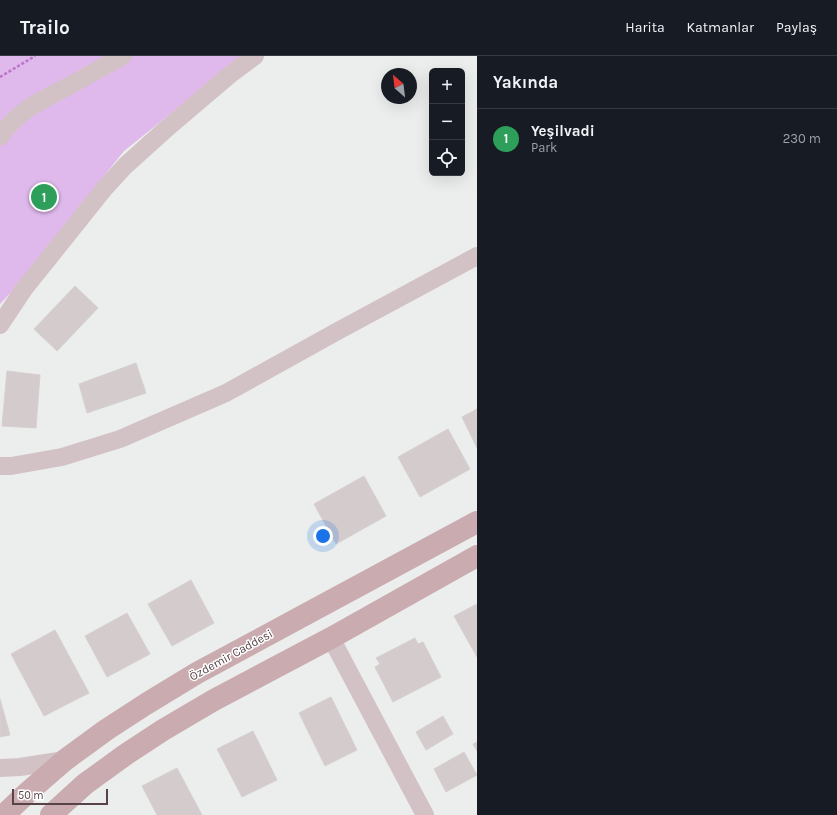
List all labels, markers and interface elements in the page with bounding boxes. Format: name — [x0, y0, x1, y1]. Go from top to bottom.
text: Trailo — [20, 17, 70, 39]
text: Harita — [625, 19, 665, 36]
text: Katmanlar — [687, 19, 754, 36]
text: Paylaş — [776, 19, 817, 36]
north arrow — [381, 68, 417, 104]
map controls — [429, 68, 465, 176]
button: + — [429, 68, 465, 104]
text: Yakında — [493, 72, 558, 92]
button: − — [429, 104, 465, 140]
text: Yeşilvadi — [531, 122, 595, 140]
text: 1 — [504, 131, 508, 146]
text: 230 m — [783, 131, 821, 146]
button: locate — [429, 140, 465, 176]
text: Park — [531, 140, 557, 155]
pin: 1 — [31, 182, 57, 212]
your location — [313, 526, 333, 546]
street label: Özdemir Caddesi — [187, 626, 275, 684]
scale bar — [12, 787, 108, 806]
text: 50 m — [18, 789, 44, 802]

